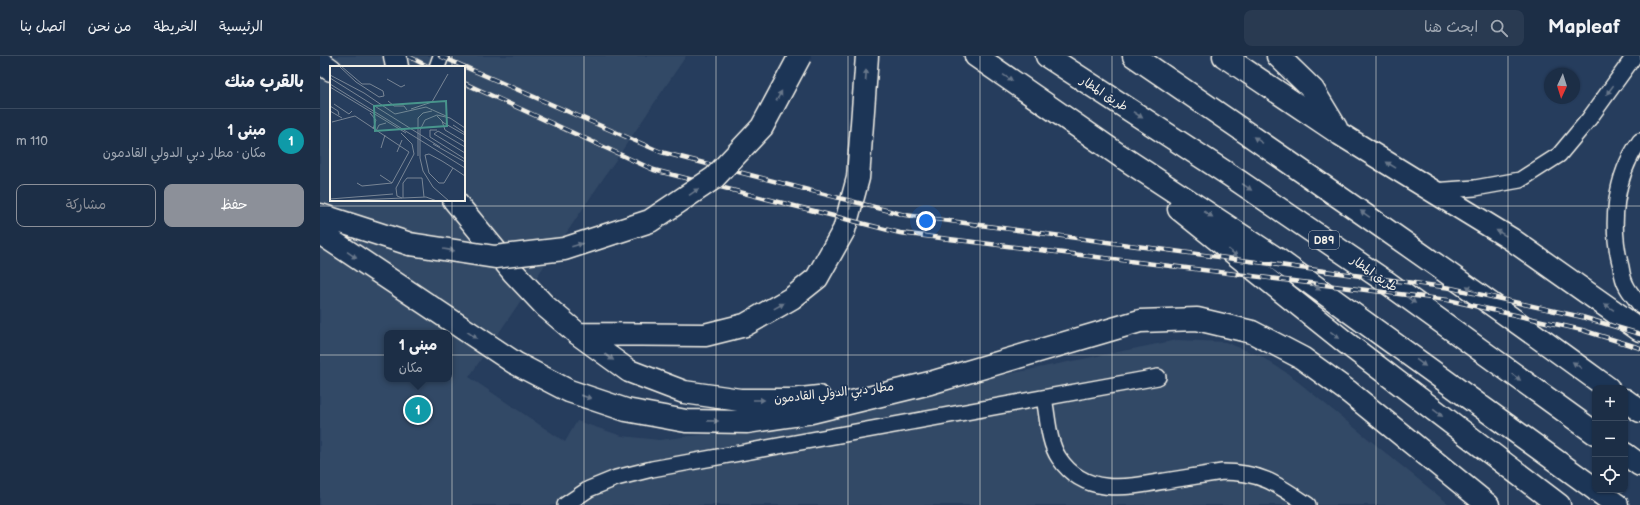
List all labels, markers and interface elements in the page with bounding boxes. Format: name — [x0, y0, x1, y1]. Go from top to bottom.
search box — [1244, 10, 1524, 46]
text: Mapleaf — [1548, 16, 1620, 39]
icon: search — [1488, 17, 1510, 39]
text: اتصل بنا — [20, 18, 66, 35]
text: من نحن — [88, 18, 131, 35]
text: الخريطة — [153, 18, 197, 35]
text: الرئيسية — [219, 18, 263, 35]
text: ابحث هنا — [1424, 18, 1478, 37]
inset map — [330, 66, 465, 201]
north arrow — [1544, 68, 1580, 104]
one-way arrow — [862, 69, 869, 81]
text: بالقرب منك — [225, 72, 304, 92]
street label: طريق المطار — [1077, 73, 1131, 115]
one-way arrow — [1003, 74, 1013, 82]
one-way arrow — [1606, 85, 1614, 95]
one-way arrow — [776, 90, 783, 102]
one-way arrow — [1132, 112, 1144, 119]
text: مبنى 1 — [227, 121, 266, 140]
text: 110 m — [16, 133, 48, 149]
text: 1 — [288, 133, 294, 149]
one-way arrow — [1253, 136, 1263, 144]
text: مكان · مطار دبي الدولي القادمون — [103, 145, 266, 161]
one-way arrow — [1385, 162, 1397, 169]
one-way arrow — [1242, 183, 1252, 191]
button: مشاركة — [16, 184, 156, 227]
button: حفظ — [164, 184, 304, 227]
one-way arrow — [689, 188, 699, 196]
one-way arrow — [848, 198, 854, 210]
one-way arrow — [1203, 210, 1214, 217]
one-way arrow — [1360, 210, 1370, 218]
your location — [916, 211, 936, 231]
one-way arrow — [1496, 229, 1506, 237]
road number: D89 — [1309, 231, 1339, 249]
one-way arrow — [571, 242, 583, 248]
one-way arrow — [442, 247, 455, 253]
one-way arrow — [1228, 249, 1239, 258]
one-way arrow — [347, 251, 358, 259]
street label: طريق المطار — [1347, 252, 1400, 296]
one-way arrow — [1310, 283, 1321, 291]
one-way arrow — [1466, 285, 1477, 293]
one-way arrow — [1406, 296, 1417, 304]
one-way arrow — [773, 303, 784, 310]
one-way arrow — [1603, 303, 1614, 311]
popup — [384, 330, 452, 382]
one-way arrow — [1329, 330, 1340, 339]
one-way arrow — [466, 331, 478, 338]
text: مبنى 1 — [399, 336, 437, 355]
one-way arrow — [604, 353, 615, 361]
one-way arrow — [1415, 359, 1426, 368]
text: مكان — [399, 360, 423, 376]
one-way arrow — [1571, 361, 1582, 369]
one-way arrow — [1511, 373, 1522, 381]
street label: مطار دبي الدولي القادمون — [773, 379, 895, 410]
map controls — [1592, 385, 1628, 493]
button: + — [1592, 385, 1628, 421]
one-way arrow — [580, 394, 592, 400]
pin: 1 — [405, 395, 431, 425]
one-way arrow — [753, 397, 766, 403]
one-way arrow — [1433, 409, 1444, 418]
one-way arrow — [707, 418, 720, 424]
button: − — [1592, 421, 1628, 457]
button: locate — [1592, 457, 1628, 493]

